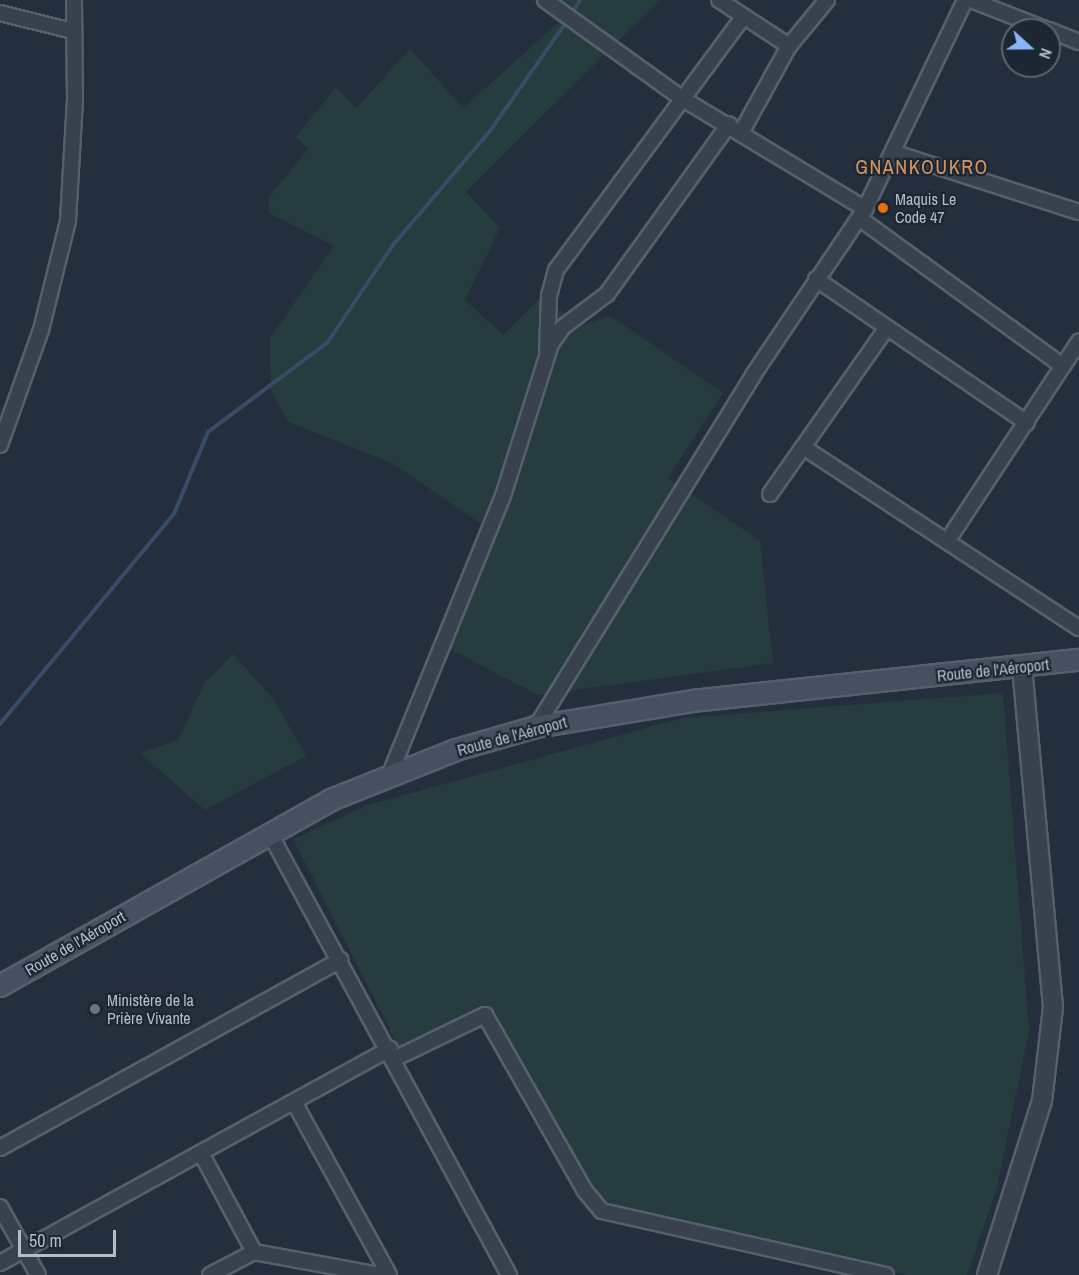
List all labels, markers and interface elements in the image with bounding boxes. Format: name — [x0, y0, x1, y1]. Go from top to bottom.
north arrow — [1001, 18, 1061, 78]
text: N — [1034, 45, 1058, 62]
district label: GNANKOUKRO — [855, 154, 989, 178]
place label: Maquis Le Code 47 — [895, 189, 956, 227]
marker: Maquis Le Code 47 — [876, 201, 890, 215]
street label: Route de l'Aéroport — [936, 655, 1050, 685]
street label: Route de l'Aéroport — [455, 712, 569, 760]
street label: Route de l'Aéroport — [21, 907, 129, 979]
place label: Ministère de la Prière Vivante — [107, 990, 194, 1028]
marker: Ministère de la Prière Vivante — [88, 1002, 102, 1016]
scale bar — [21, 1218, 118, 1256]
text: 50 m — [29, 1228, 62, 1253]

